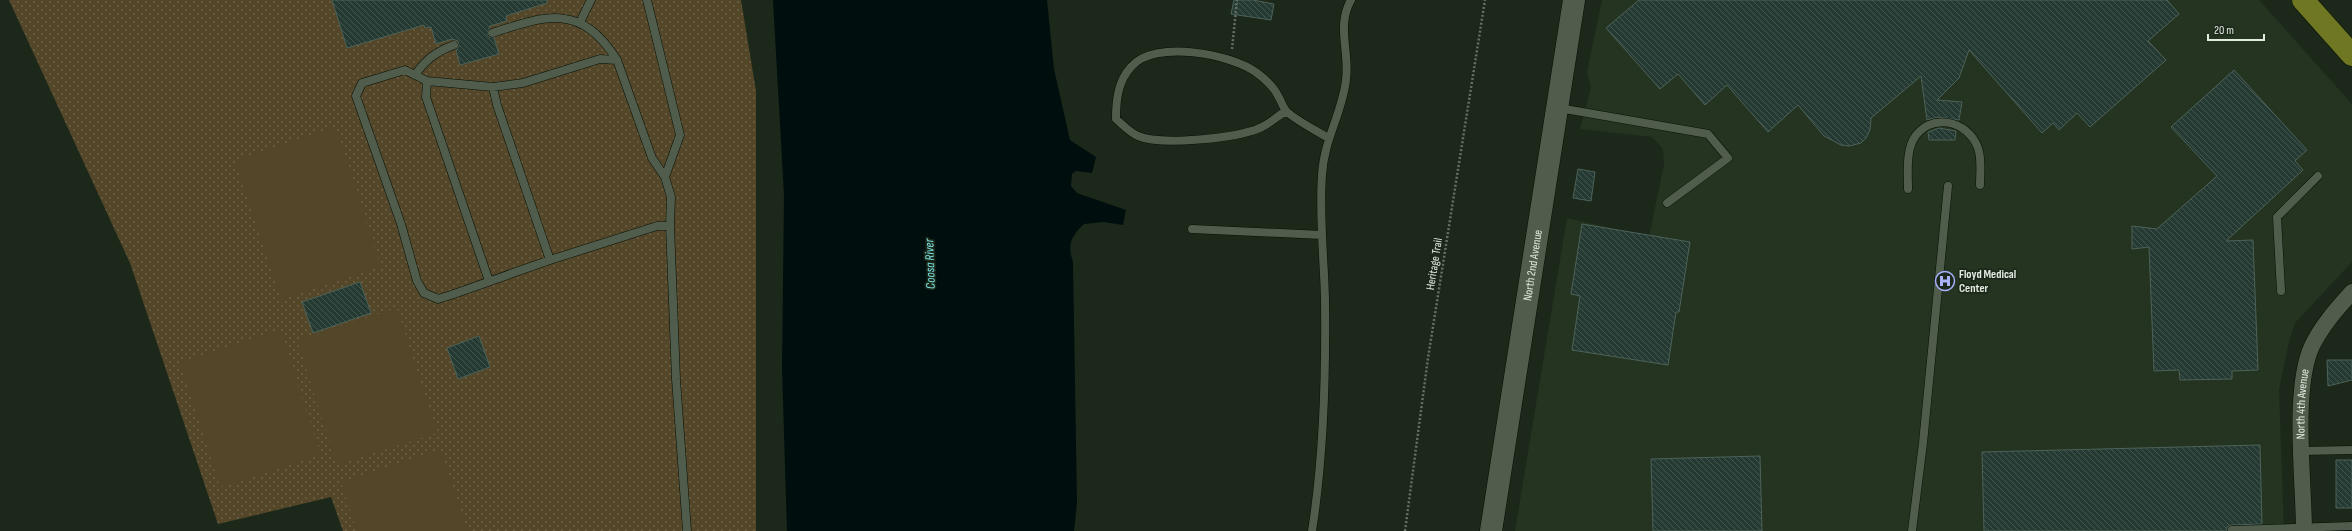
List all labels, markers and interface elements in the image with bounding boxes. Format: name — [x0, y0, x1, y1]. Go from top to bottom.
scale bar — [2208, 16, 2264, 42]
text: 20 m — [2214, 23, 2234, 38]
street label: North 2nd Avenue — [1520, 228, 1546, 302]
water label: Coosa River — [921, 237, 939, 289]
street label: Heritage Trail — [1423, 237, 1446, 291]
place label: Floyd Medical Center — [1959, 267, 2016, 296]
hospital icon: Floyd Medical Center — [1934, 270, 1956, 292]
street label: North 4th Avenue — [2293, 368, 2313, 439]

